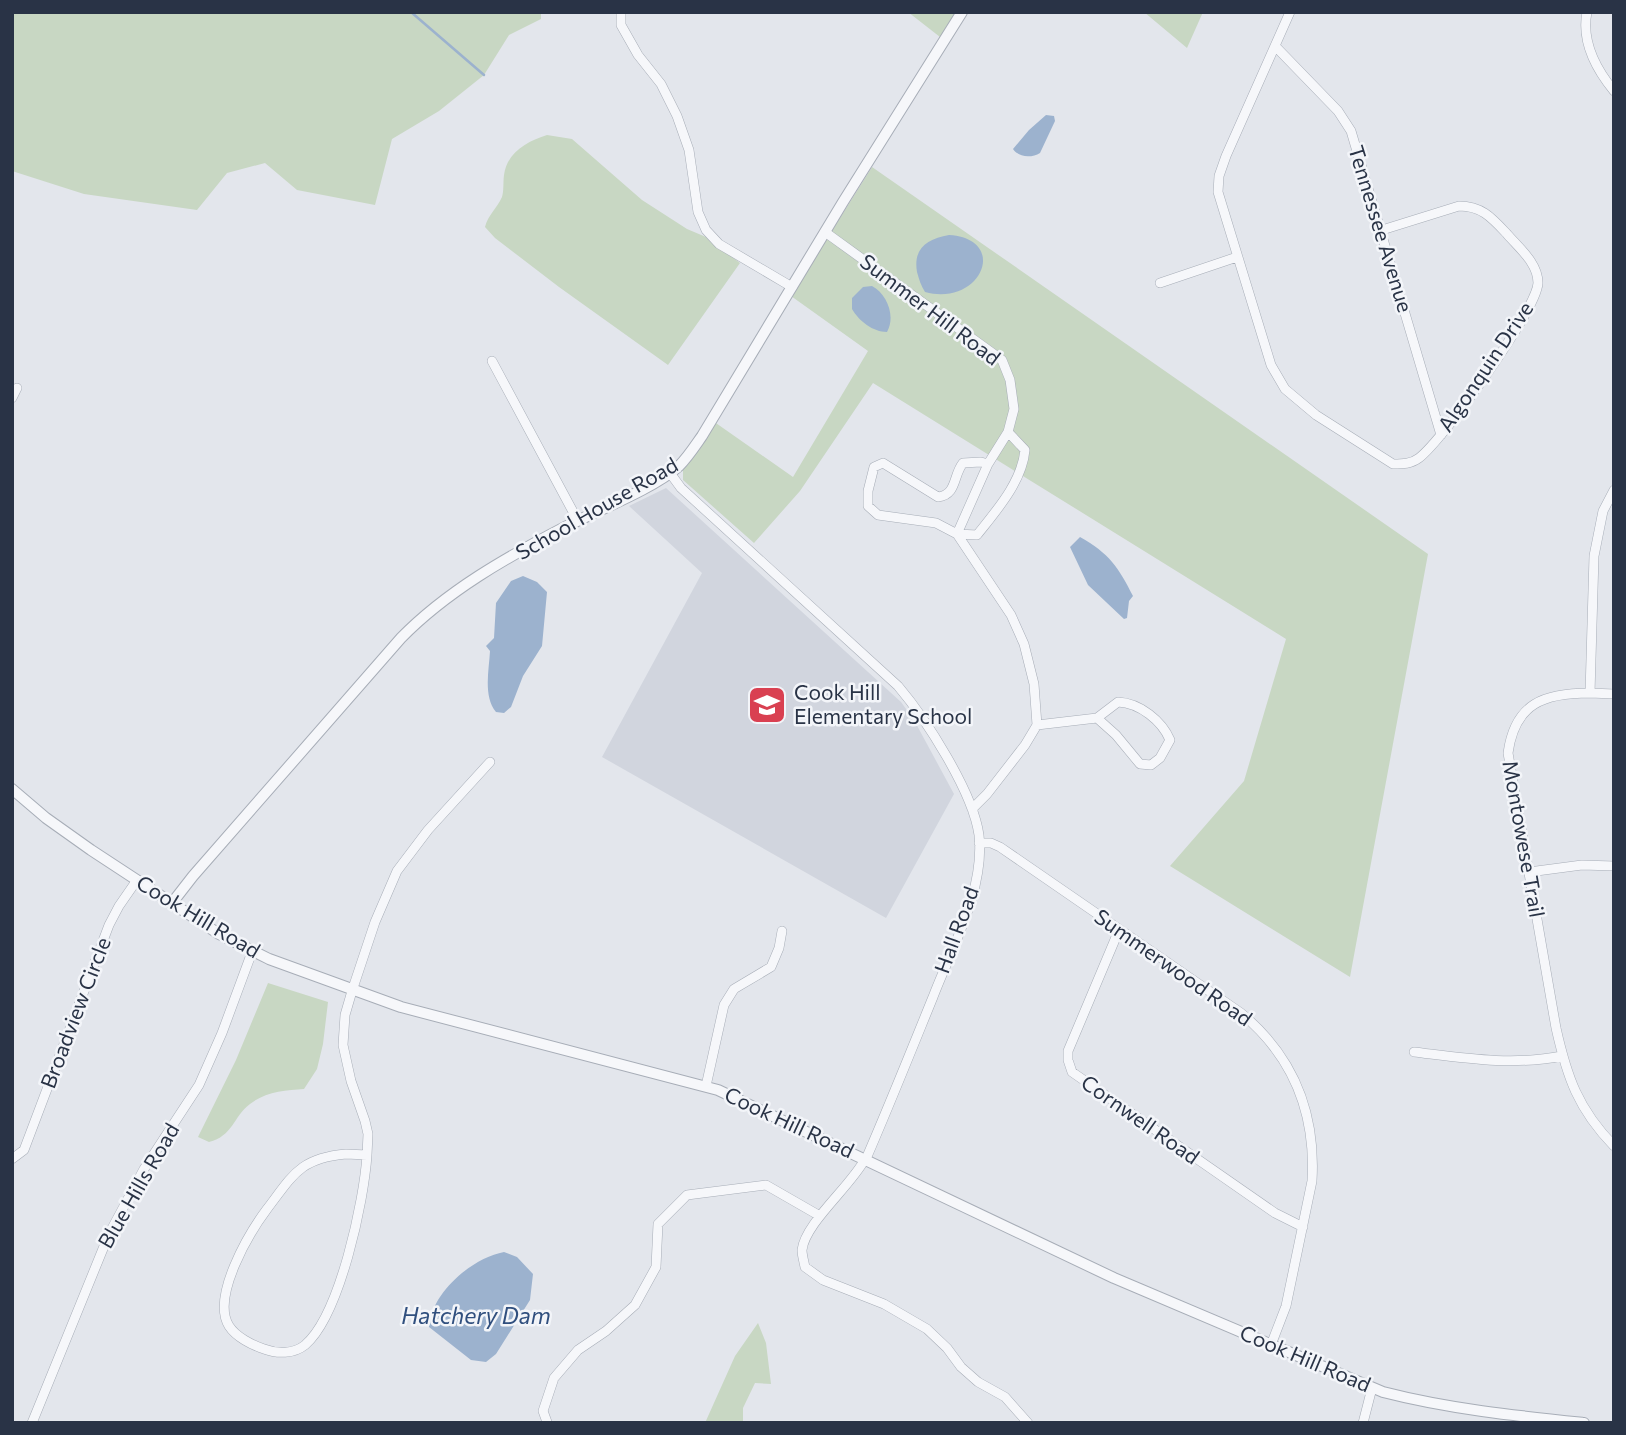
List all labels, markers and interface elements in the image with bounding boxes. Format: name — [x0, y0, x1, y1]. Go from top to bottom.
street label: Tennessee Avenue — [1344, 142, 1419, 315]
street label: Summer Hill Road — [856, 248, 1006, 370]
street label: Algonquin Drive — [1432, 296, 1538, 436]
street label: School House Road — [511, 451, 682, 564]
place label: Cook Hill Elementary School — [794, 679, 972, 728]
school or university icon: Cook Hill Elementary School — [746, 684, 788, 726]
street label: Montowese Trail — [1498, 758, 1551, 919]
street label: Cook Hill Road — [132, 869, 265, 962]
street label: Hall Road — [928, 883, 983, 976]
street label: Summerwood Road — [1090, 903, 1258, 1031]
street label: Broadview Circle — [34, 933, 115, 1091]
street label: Cornwell Road — [1077, 1069, 1205, 1169]
street label: Cook Hill Road — [721, 1081, 858, 1162]
street label: Blue Hills Road — [92, 1118, 184, 1252]
water label: Hatchery Dam — [401, 1301, 551, 1329]
street label: Cook Hill Road — [1236, 1319, 1375, 1396]

